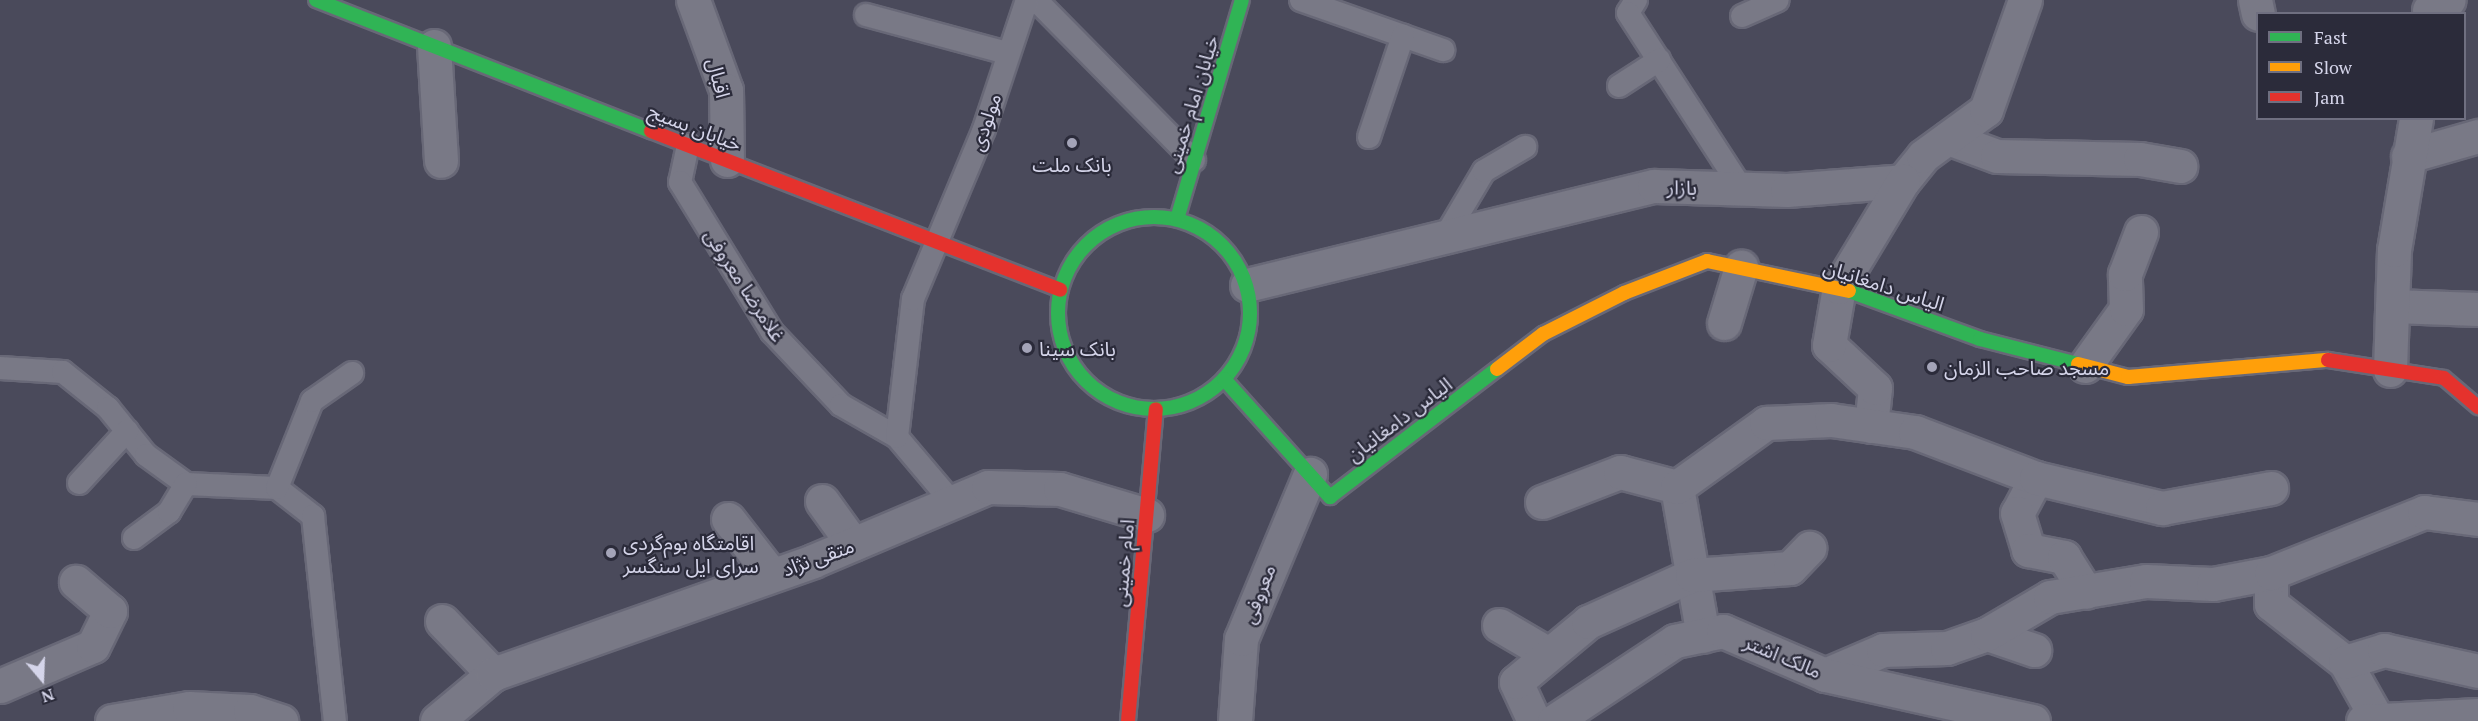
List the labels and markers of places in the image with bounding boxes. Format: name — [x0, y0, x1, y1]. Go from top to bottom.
marker: بانک ملت — [1065, 136, 1079, 150]
place label: بانک ملت — [1032, 152, 1112, 176]
place label: بانک سینا — [1039, 336, 1116, 360]
marker: بانک سینا — [1020, 341, 1034, 355]
place label: مسجد صاحب الزمان — [1944, 355, 2109, 379]
marker: مسجد صاحب الزمان — [1925, 360, 1939, 374]
place label: اقامتگاه بوم‌گردی سرای ایل سنگسر — [623, 530, 759, 577]
marker: اقامتگاه بوم‌گردی سرای ایل سنگسر — [604, 546, 618, 560]

